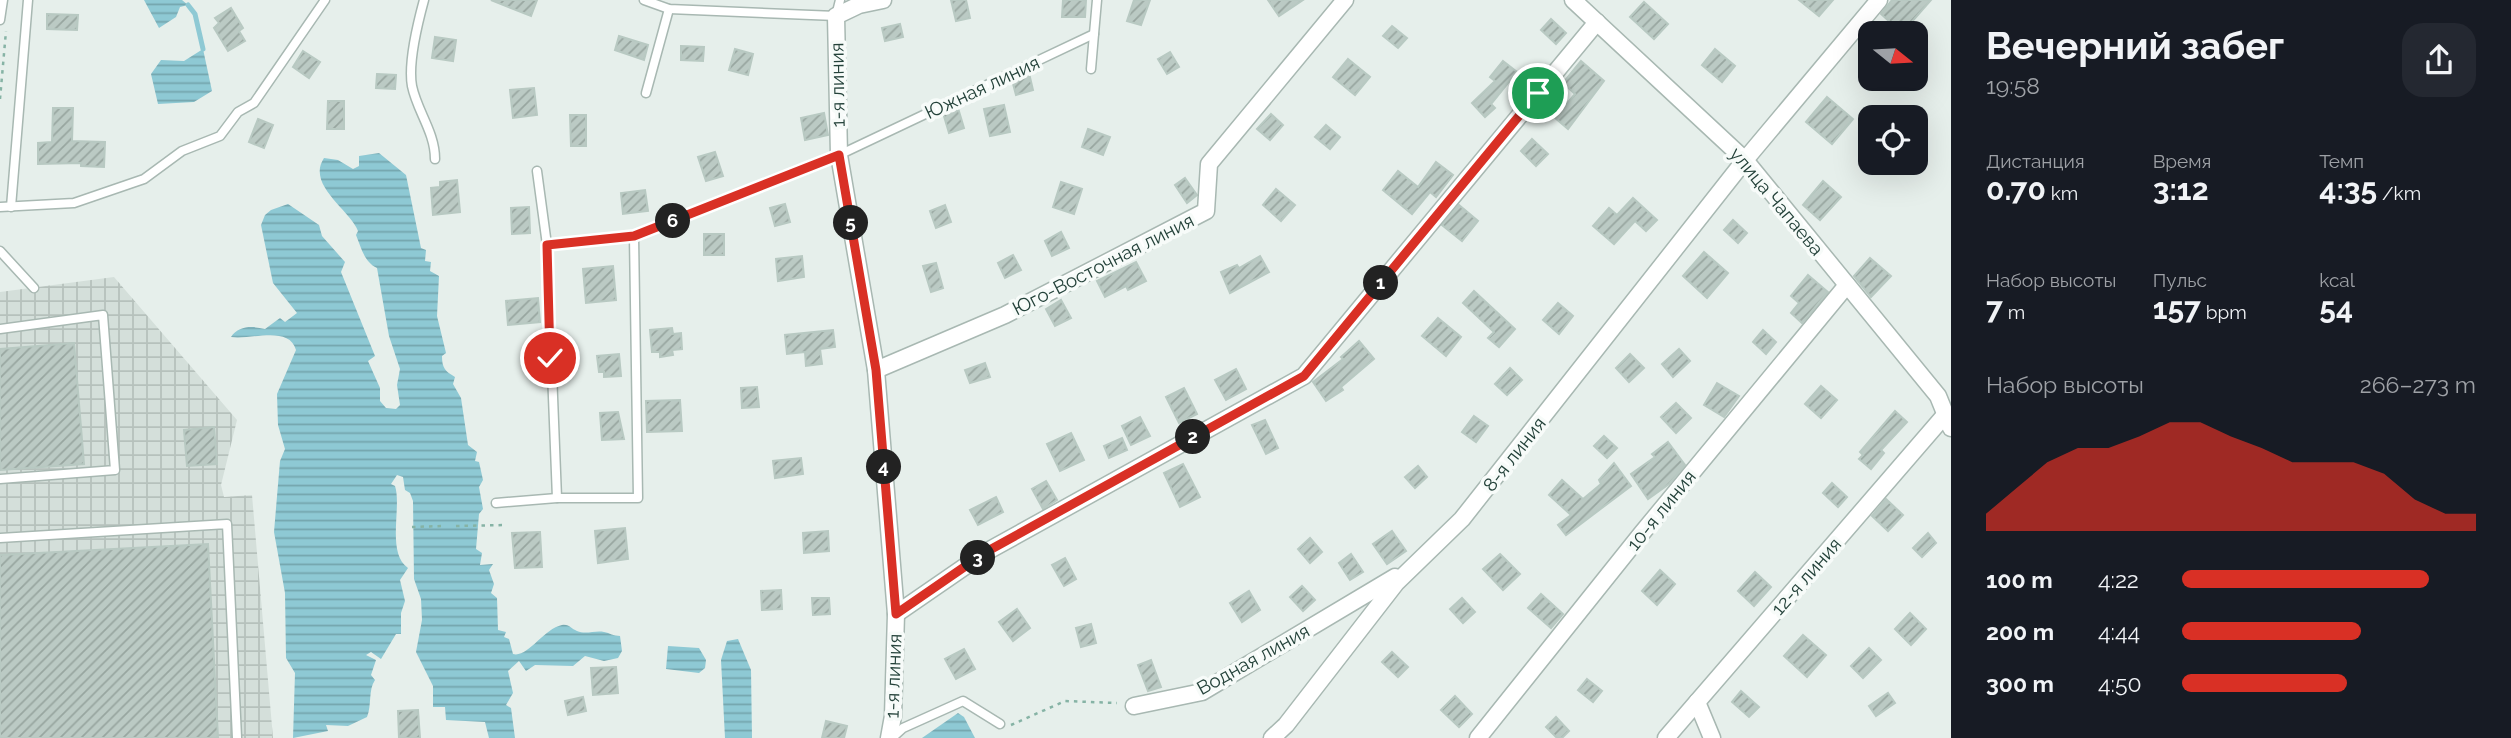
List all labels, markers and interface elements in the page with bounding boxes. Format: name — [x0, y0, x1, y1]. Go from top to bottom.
north arrow — [1858, 21, 1928, 91]
map controls — [1858, 21, 1928, 175]
text: Вечерний забег — [1986, 23, 2284, 68]
button: share — [2402, 23, 2476, 97]
street label: 1-я линия — [825, 42, 849, 128]
street label: Южная линия — [921, 51, 1043, 123]
pin — [1508, 63, 1568, 123]
text: 19:58 — [1986, 72, 2040, 99]
icon: arrive — [1519, 74, 1557, 112]
button: locate — [1858, 105, 1928, 175]
street label: улица Чапаева — [1726, 143, 1828, 259]
text: Дистанция — [1986, 150, 2085, 172]
text: Время — [2153, 150, 2211, 172]
text: Темп — [2319, 150, 2364, 172]
text: 0.70 — [1986, 172, 2046, 207]
text: 3:12 — [2153, 172, 2209, 207]
text: 4:35 — [2319, 172, 2377, 207]
text: km — [2046, 182, 2078, 204]
text: /km — [2377, 182, 2421, 204]
pin: 6 — [656, 204, 690, 238]
pin: 5 — [834, 206, 868, 241]
text: 6 — [667, 209, 678, 231]
street label: Юго-Восточная линия — [1009, 209, 1197, 319]
text: 5 — [845, 211, 856, 233]
pin: 1 — [1364, 266, 1398, 300]
text: Набор высоты — [1986, 269, 2116, 291]
text: Пульс — [2153, 269, 2207, 291]
text: kcal — [2319, 269, 2355, 291]
text: 1 — [1376, 271, 1385, 293]
text: 7 — [1986, 291, 2003, 326]
text: 157 — [2153, 291, 2201, 326]
text: 54 — [2319, 291, 2353, 326]
text: m — [2003, 301, 2025, 323]
text: bpm — [2201, 301, 2247, 323]
pin — [520, 328, 580, 388]
icon: check — [531, 339, 569, 377]
text: Набор высоты — [1986, 371, 2144, 398]
text: 266–273 m — [2360, 371, 2476, 398]
street label: 8-я линия — [1478, 412, 1550, 496]
pin: 2 — [1176, 420, 1210, 454]
text: 2 — [1187, 425, 1198, 447]
pin: 4 — [866, 449, 902, 484]
text: 4 — [878, 455, 889, 477]
street label: 10-я линия — [1622, 465, 1700, 555]
street label: 12-я линия — [1767, 533, 1845, 619]
pin: 3 — [960, 540, 996, 576]
text: 3 — [972, 546, 983, 568]
text: 100 m — [1986, 566, 2053, 593]
text: 4:22 — [2098, 566, 2139, 593]
text: 200 m — [1986, 618, 2054, 645]
text: 4:44 — [2098, 618, 2140, 645]
street label: Водная линия — [1193, 619, 1313, 699]
street label: 1-я линия — [881, 633, 905, 719]
text: 300 m — [1986, 670, 2054, 697]
text: 4:50 — [2098, 670, 2142, 697]

